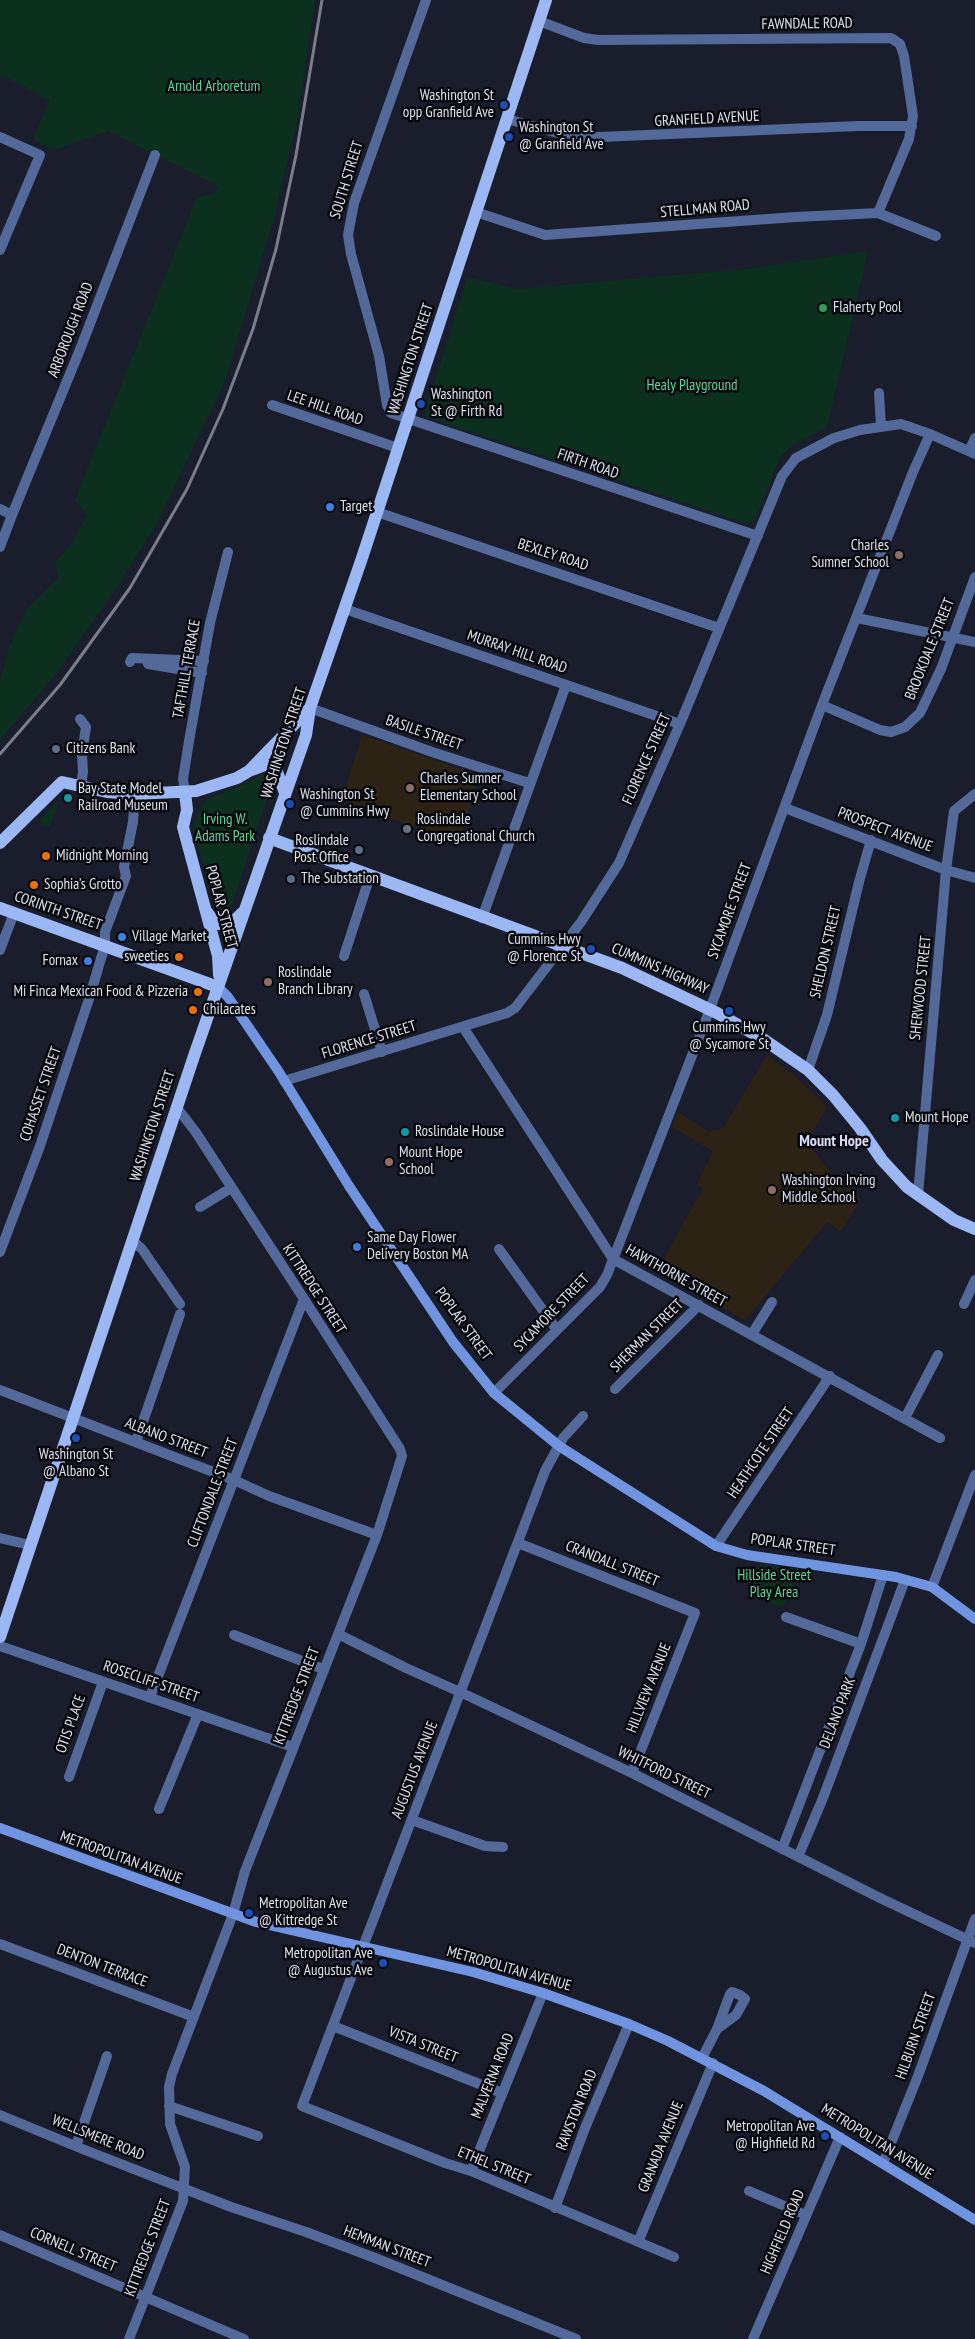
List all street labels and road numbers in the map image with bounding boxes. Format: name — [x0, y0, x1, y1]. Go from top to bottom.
street label: FAWNDALE ROAD — [761, 14, 853, 34]
street label: GRANFIELD AVENUE — [654, 107, 760, 131]
street label: SOUTH STREET — [327, 139, 367, 221]
street label: STELLMAN ROAD — [660, 196, 750, 222]
street label: ARBOROUGH ROAD — [45, 280, 97, 380]
street label: WASHINGTON STREET — [385, 301, 437, 417]
street label: LEE HILL ROAD — [285, 387, 365, 429]
street label: FIRTH ROAD — [555, 445, 621, 483]
street label: BEXLEY ROAD — [515, 535, 591, 575]
street label: BROOKDALE STREET — [901, 596, 959, 702]
street label: TAFTHILL TERRACE — [169, 618, 205, 720]
street label: MURRAY HILL ROAD — [465, 626, 569, 678]
street label: WASHINGTON STREET — [258, 685, 310, 801]
street label: BASILE STREET — [383, 711, 465, 755]
street label: FLORENCE STREET — [619, 711, 675, 807]
street label: PROSPECT AVENUE — [835, 804, 935, 856]
street label: SYCAMORE STREET — [704, 861, 756, 961]
street label: POPLAR STREET — [201, 863, 241, 951]
street label: CORINTH STREET — [12, 888, 104, 934]
street label: SHELDON STREET — [807, 904, 845, 1000]
street label: SHERWOOD STREET — [907, 935, 935, 1041]
street label: CUMMINS HIGHWAY — [609, 939, 711, 999]
street label: FLORENCE STREET — [320, 1017, 418, 1063]
street label: COHASSET STREET — [16, 1044, 66, 1144]
street label: WASHINGTON STREET — [127, 1068, 179, 1184]
street label: KITTREDGE STREET — [278, 1241, 350, 1337]
street label: HAWTHORNE STREET — [622, 1241, 730, 1311]
street label: SYCAMORE STREET — [511, 1270, 593, 1356]
street label: POPLAR STREET — [431, 1284, 495, 1364]
street label: SHERMAN STREET — [607, 1296, 687, 1376]
street label: HEATHCOTE STREET — [724, 1404, 798, 1502]
street label: ALBANO STREET — [122, 1414, 210, 1462]
street label: CLIFTONDALE STREET — [184, 1436, 242, 1550]
street label: POPLAR STREET — [750, 1530, 836, 1560]
street label: CRANDALL STREET — [563, 1537, 661, 1591]
street label: HILLVIEW AVENUE — [623, 1641, 675, 1735]
street label: KITTREDGE STREET — [270, 1645, 324, 1747]
street label: ROSECLIFF STREET — [101, 1657, 201, 1707]
street label: DELANO PARK — [816, 1675, 860, 1751]
street label: OTIS PLACE — [52, 1692, 90, 1756]
street label: AUGUSTUS AVENUE — [388, 1719, 442, 1821]
street label: WHITFORD STREET — [615, 1743, 713, 1803]
street label: METROPOLITAN AVENUE — [57, 1828, 185, 1888]
street label: DENTON TERRACE — [54, 1941, 150, 1991]
street label: METROPOLITAN AVENUE — [445, 1943, 573, 1995]
street label: HILBURN STREET — [892, 1990, 940, 2082]
street label: VISTA STREET — [386, 2023, 460, 2067]
street label: MALVERNA ROAD — [468, 2031, 518, 2121]
street label: RAWSTON ROAD — [553, 2067, 601, 2153]
street label: GRANADA AVENUE — [635, 2099, 687, 2195]
street label: METROPOLITAN AVENUE — [818, 2100, 936, 2184]
street label: WELLSMERE ROAD — [49, 2111, 147, 2165]
street label: ETHEL STREET — [455, 2143, 533, 2189]
street label: HIGHFIELD ROAD — [757, 2187, 809, 2277]
street label: KITTREDGE STREET — [121, 2197, 175, 2299]
street label: HEMMAN STREET — [341, 2222, 433, 2272]
street label: CORNELL STREET — [27, 2224, 119, 2276]

